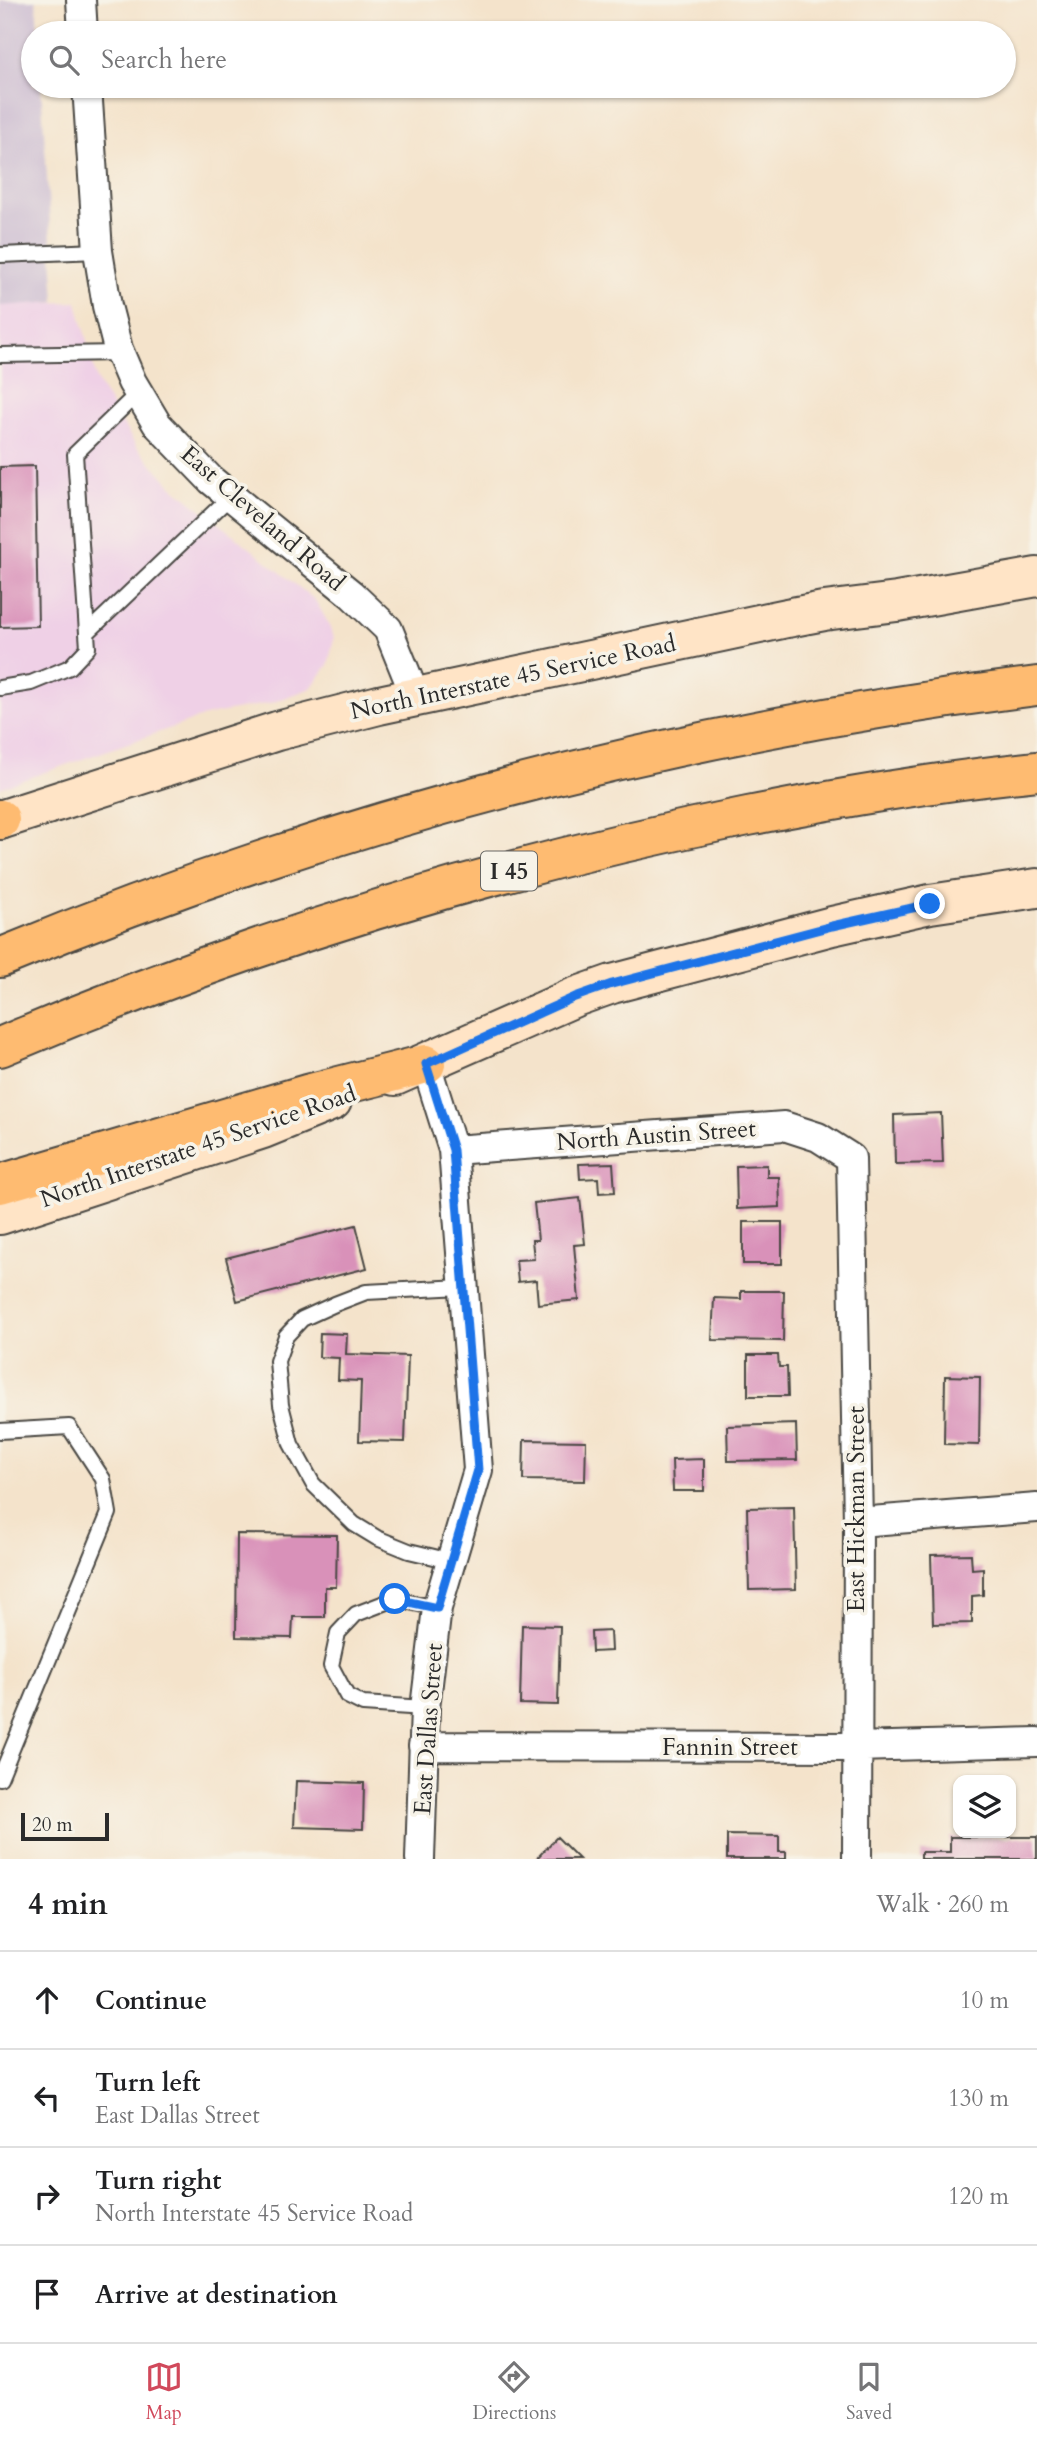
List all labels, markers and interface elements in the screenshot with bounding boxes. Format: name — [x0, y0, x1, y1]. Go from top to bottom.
search box — [21, 21, 1016, 98]
icon: search — [45, 41, 83, 79]
text: Search here — [101, 42, 227, 77]
street label: East Cleveland Road — [173, 438, 352, 599]
street label: North Interstate 45 Service Road — [347, 627, 679, 728]
road number: I 45 — [481, 852, 537, 890]
route end — [914, 888, 945, 919]
street label: North Interstate 45 Service Road — [36, 1077, 361, 1216]
street label: North Austin Street — [555, 1112, 757, 1159]
street label: East Hickman Street — [840, 1405, 873, 1612]
route start — [379, 1583, 410, 1614]
street label: East Dallas Street — [406, 1642, 451, 1816]
street label: Fannin Street — [662, 1731, 798, 1764]
map controls — [953, 1775, 1016, 1838]
button: layers — [953, 1775, 1016, 1838]
scale bar — [21, 1810, 108, 1842]
text: 20 m — [32, 1812, 73, 1838]
text: 4 min — [28, 1884, 108, 1925]
text: Walk · 260 m — [876, 1889, 1009, 1920]
icon: ahead — [28, 1981, 66, 2019]
text: Continue — [95, 1983, 207, 2018]
text: 10 m — [960, 1985, 1009, 2016]
text: Turn left — [95, 2065, 200, 2100]
icon: left — [28, 2079, 66, 2117]
text: 130 m — [948, 2083, 1009, 2114]
text: East Dallas Street — [95, 2100, 260, 2131]
text: Turn right — [95, 2163, 222, 2198]
icon: right — [28, 2177, 66, 2215]
text: 120 m — [948, 2181, 1009, 2212]
text: North Interstate 45 Service Road — [95, 2198, 413, 2229]
icon: arrive — [28, 2275, 66, 2313]
text: Arrive at destination — [95, 2277, 338, 2312]
tab: Map — [145, 2358, 183, 2426]
tab: Directions — [473, 2358, 556, 2426]
tab: Saved — [846, 2358, 892, 2426]

